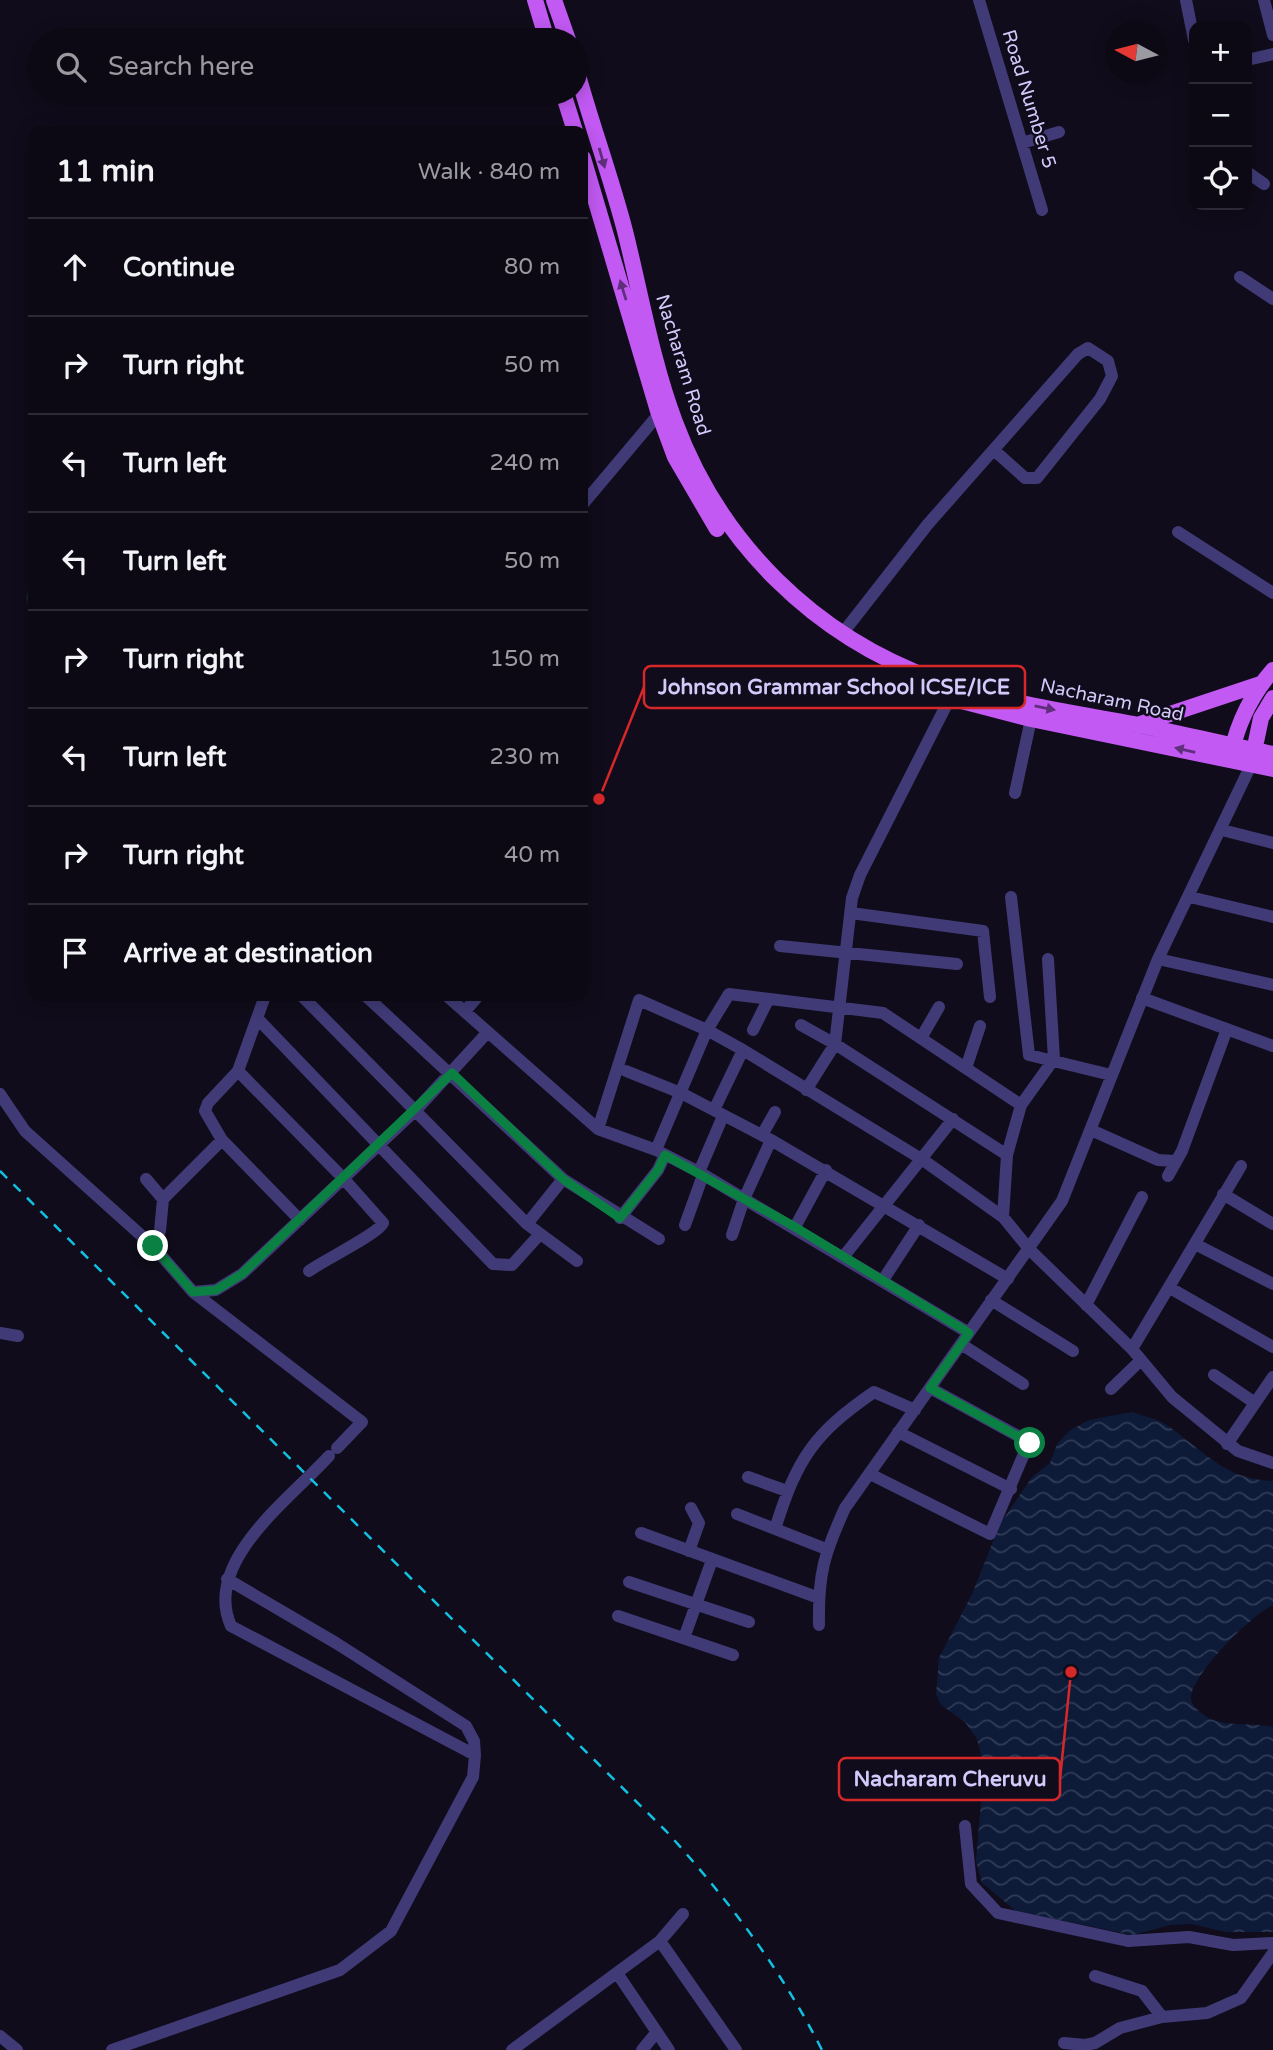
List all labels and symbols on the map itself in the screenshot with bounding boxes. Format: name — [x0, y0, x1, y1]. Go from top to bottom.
north arrow — [1105, 21, 1168, 84]
street label: Road Number 5 — [997, 27, 1061, 171]
one-way arrow — [597, 147, 607, 168]
one-way arrow — [617, 279, 628, 300]
street label: Nacharam Road — [651, 292, 715, 438]
callout: Johnson Grammar School ICSE/ICE — [644, 666, 1025, 708]
street label: Nacharam Road — [1038, 674, 1186, 726]
text: Johnson Grammar School ICSE/ICE — [657, 675, 1010, 700]
one-way arrow — [1034, 702, 1056, 713]
one-way arrow — [1174, 744, 1196, 755]
route end — [137, 1230, 168, 1261]
route start — [1014, 1427, 1045, 1458]
callout: Nacharam Cheruvu — [839, 1758, 1060, 1800]
text: Nacharam Cheruvu — [853, 1767, 1047, 1792]

